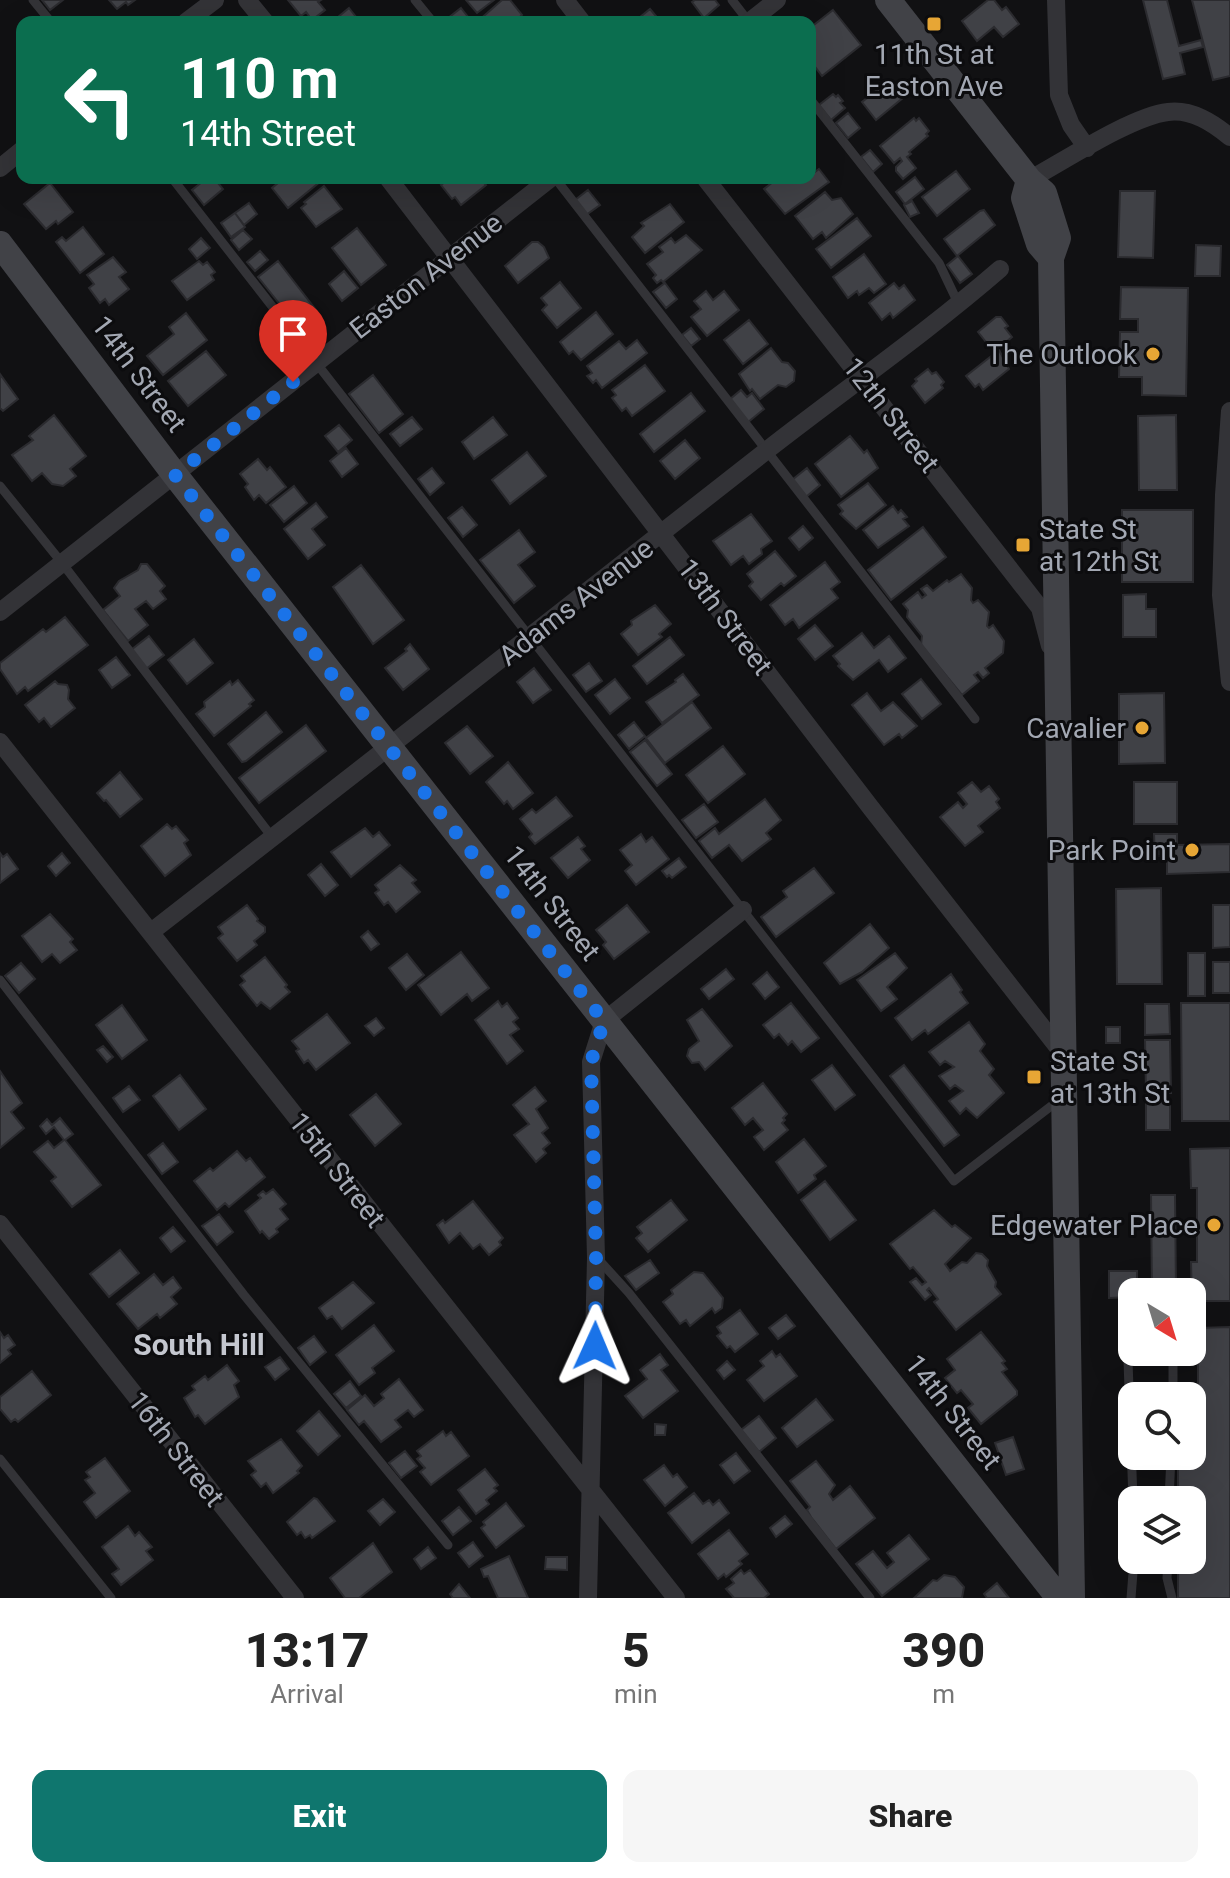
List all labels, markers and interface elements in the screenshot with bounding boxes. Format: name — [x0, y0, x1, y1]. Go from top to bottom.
marker: 11th St at Easton Ave — [925, 15, 943, 33]
place label: 11th St at Easton Ave — [865, 38, 1003, 103]
text: 110 m — [180, 46, 339, 112]
icon: left — [48, 48, 152, 152]
text: 14th Street — [180, 113, 356, 155]
street label: Easton Avenue — [343, 206, 509, 346]
pin — [259, 300, 327, 382]
street label: 14th Street — [85, 309, 193, 439]
icon: arrive — [271, 312, 315, 356]
place label: The Outlook — [986, 338, 1138, 371]
marker: The Outlook — [1144, 345, 1162, 363]
street label: 12th Street — [836, 351, 946, 479]
place label: State St at 12th St — [1039, 513, 1159, 578]
street label: Adams Avenue — [492, 531, 660, 673]
marker: State St at 12th St — [1014, 536, 1032, 554]
street label: 13th Street — [671, 552, 779, 682]
place label: Cavalier — [1026, 712, 1127, 745]
marker: Cavalier — [1133, 719, 1151, 737]
place label: Park Point — [1048, 834, 1176, 867]
street label: 14th Street — [497, 839, 607, 967]
marker: Park Point — [1183, 841, 1201, 859]
place label: State St at 13th St — [1050, 1045, 1170, 1110]
marker: State St at 13th St — [1025, 1068, 1043, 1086]
street label: 15th Street — [282, 1106, 392, 1234]
place label: Edgewater Place — [990, 1209, 1198, 1242]
marker: Edgewater Place — [1205, 1216, 1223, 1234]
north arrow — [1118, 1278, 1206, 1366]
map controls — [1118, 1278, 1206, 1574]
position arrow — [553, 1304, 637, 1388]
district label: South Hill — [133, 1327, 265, 1362]
street label: 14th Street — [898, 1348, 1008, 1476]
button: search — [1118, 1382, 1206, 1470]
street label: 16th Street — [121, 1385, 231, 1513]
button: layers — [1118, 1486, 1206, 1574]
text: 13:17 — [245, 1622, 369, 1679]
text: 5 — [622, 1622, 650, 1679]
text: 390 — [902, 1622, 985, 1679]
text: Arrival — [270, 1679, 344, 1709]
text: min — [614, 1679, 658, 1709]
text: m — [932, 1679, 955, 1709]
button: Exit — [32, 1770, 607, 1862]
button: Share — [623, 1770, 1198, 1862]

